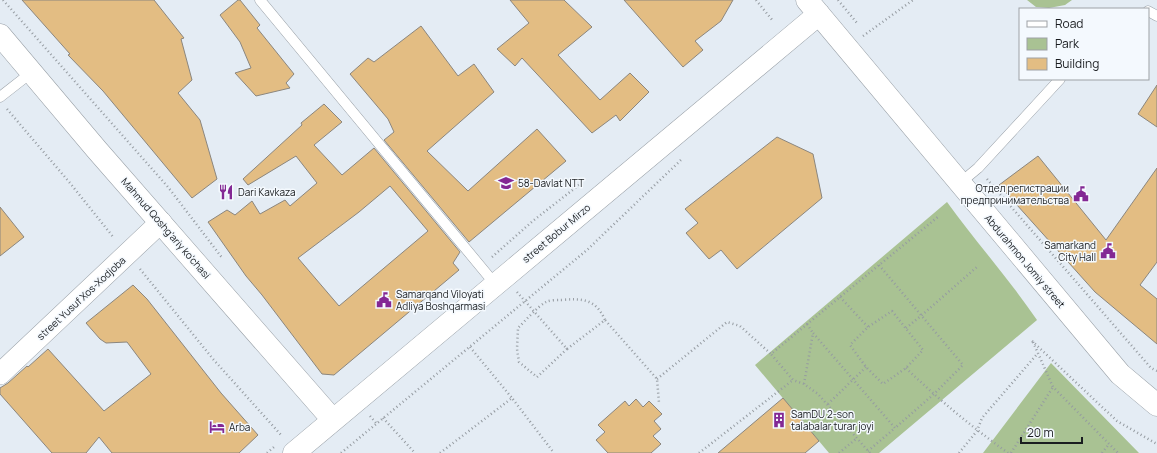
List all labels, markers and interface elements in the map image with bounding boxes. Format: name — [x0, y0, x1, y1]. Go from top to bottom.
legend — [1019, 8, 1149, 80]
text: Road — [1055, 15, 1083, 32]
text: Park — [1055, 35, 1080, 52]
text: Building — [1055, 55, 1099, 72]
school or university icon: 58-Davlat NTT — [497, 174, 515, 192]
street label: Mahmud Qoshg'ariy ko'chasi — [118, 175, 214, 281]
place label: 58-Davlat NTT — [518, 176, 584, 190]
place label: Отдел регистрации предпринимательства — [961, 181, 1069, 207]
restaurant icon: Dari Kavkaza — [217, 183, 235, 201]
place label: Dari Kavkaza — [238, 185, 296, 199]
public building icon: Отдел регистрации предпринимательства — [1072, 185, 1090, 203]
street label: street Bobur Mirzo — [519, 200, 593, 266]
street label: Abdurahmon Jomiy street — [982, 211, 1068, 311]
place label: Samarkand City Hall — [1044, 238, 1096, 264]
public building icon: Samarkand City Hall — [1099, 242, 1117, 260]
street label: street Yusuf Xos-Xodjoba — [34, 253, 128, 343]
place label: Samarqand Viloyati Adliya Boshqarmasi — [396, 287, 485, 313]
public building icon: Samarqand Viloyati Adliya Boshqarmasi — [375, 291, 393, 309]
place label: SamDU 2-son talabalar turar joyi — [791, 407, 874, 433]
building icon: SamDU 2-son talabalar turar joyi — [770, 411, 788, 429]
hotel icon: Arba — [208, 418, 226, 436]
scale bar — [1021, 419, 1082, 445]
place label: Arba — [229, 420, 250, 434]
text: 20 m — [1027, 424, 1054, 441]

